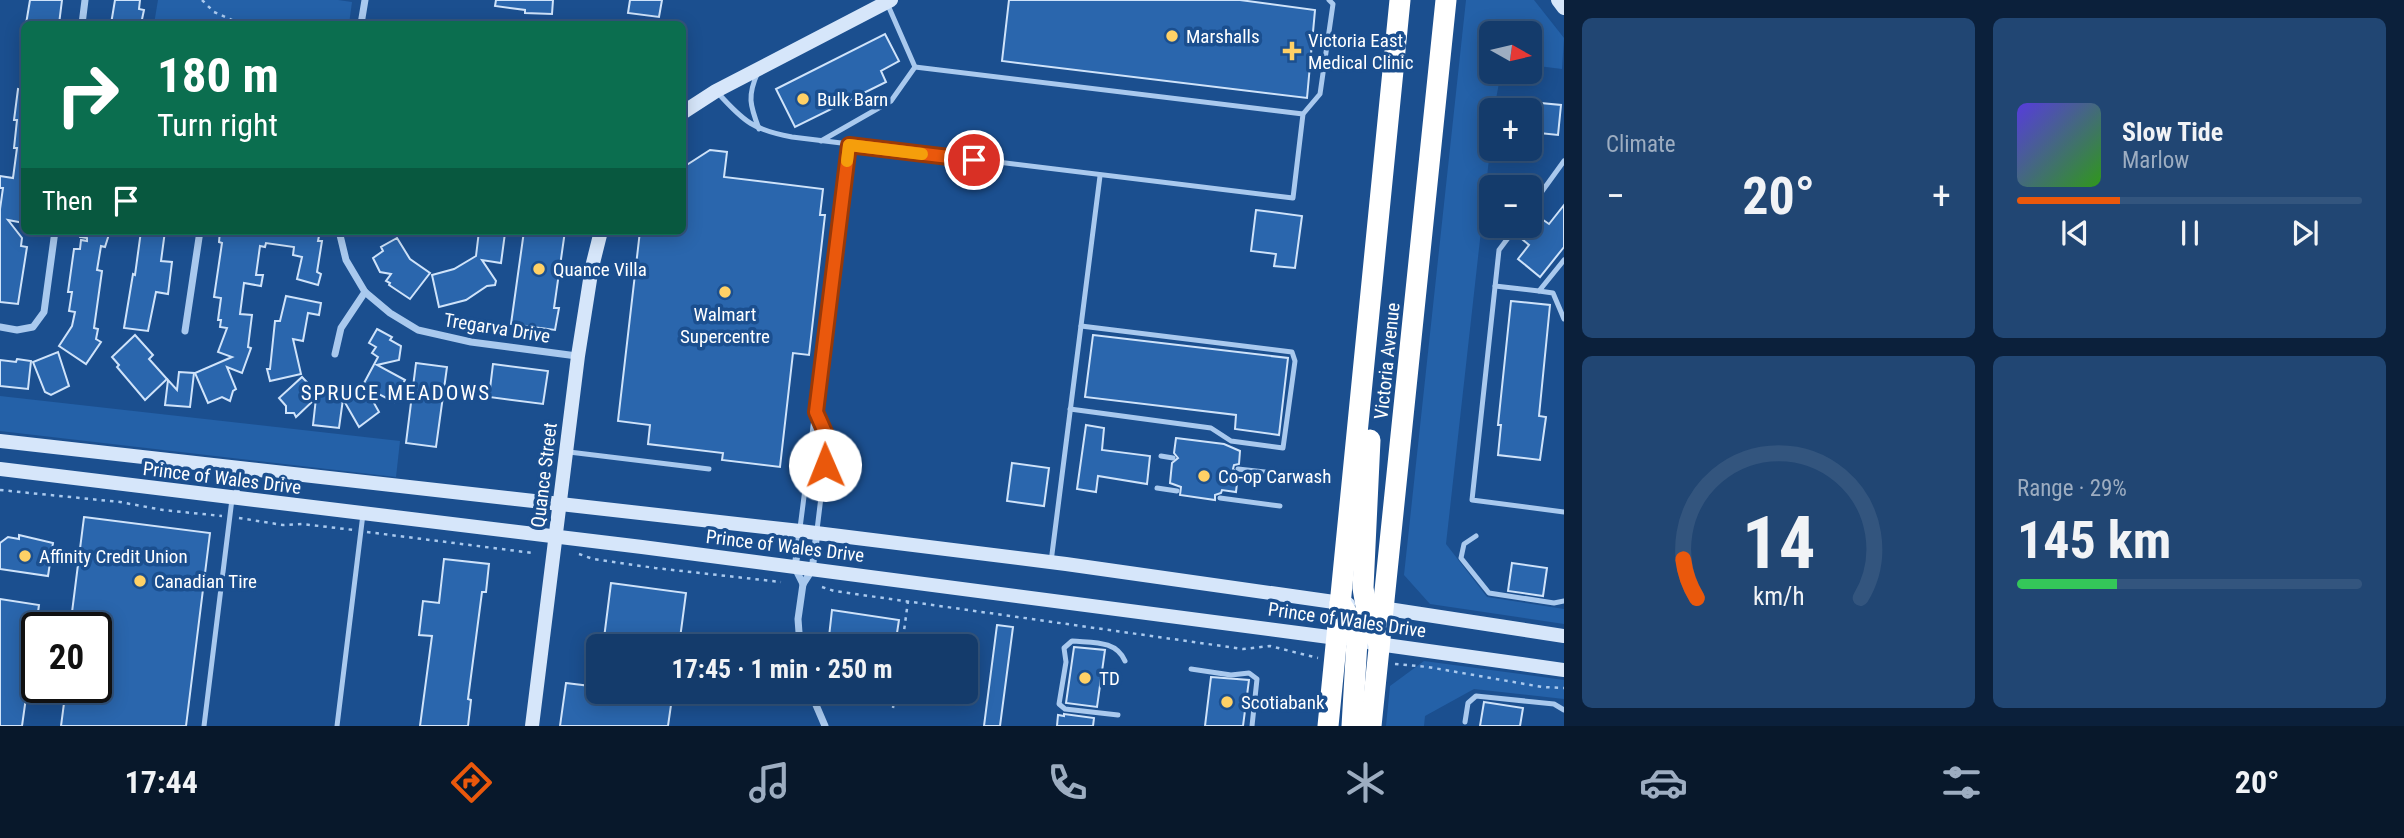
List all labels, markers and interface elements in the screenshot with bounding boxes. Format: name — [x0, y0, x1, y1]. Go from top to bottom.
north arrow — [1479, 21, 1542, 84]
map controls — [1479, 21, 1542, 238]
place label: Marshalls — [1186, 25, 1260, 48]
marker: Marshalls — [1164, 28, 1180, 44]
place label: Victoria East Medical Clinic — [1308, 29, 1414, 74]
marker: Victoria East Medical Clinic — [1282, 41, 1302, 61]
text: 180 m — [157, 47, 279, 104]
icon: right — [42, 49, 133, 140]
place label: Bulk Barn — [817, 88, 888, 111]
marker: Bulk Barn — [795, 91, 811, 107]
button: + — [1479, 98, 1542, 161]
text: Turn right — [157, 106, 278, 144]
text: Slow Tide — [2122, 117, 2223, 147]
pin — [944, 130, 1004, 190]
text: Climate — [1606, 131, 1676, 158]
icon: arrive — [955, 141, 993, 179]
text: Marlow — [2122, 147, 2189, 174]
text: 20° — [1742, 166, 1815, 227]
text: − — [1606, 174, 1625, 218]
text: + — [1932, 174, 1951, 218]
button: − — [1479, 175, 1542, 238]
icon: arrive — [107, 182, 145, 220]
text: Then — [42, 186, 93, 216]
icon: previous — [2056, 214, 2094, 252]
icon: pause — [2171, 214, 2209, 252]
icon: next — [2286, 214, 2324, 252]
place label: Quance Villa — [553, 258, 647, 281]
marker: Quance Villa — [531, 261, 547, 277]
marker: Walmart Supercentre — [717, 284, 733, 300]
street label: Victoria Avenue — [1369, 301, 1405, 420]
place label: Walmart Supercentre — [680, 303, 770, 348]
street label: Tregarva Drive — [442, 308, 552, 348]
district label: SPRUCE MEADOWS — [301, 381, 491, 405]
street label: Quance Street — [526, 421, 562, 529]
position arrow — [788, 428, 862, 502]
street label: Prince of Wales Drive — [142, 457, 303, 499]
place label: Co-op Carwash — [1218, 465, 1331, 488]
marker: Co-op Carwash — [1196, 468, 1212, 484]
text: Range · 29% — [2017, 475, 2127, 502]
text: 14 — [1742, 500, 1815, 586]
text: 145 km — [2017, 510, 2171, 571]
street label: Prince of Wales Drive — [705, 525, 866, 567]
place label: Affinity Credit Union — [39, 545, 188, 568]
marker: Affinity Credit Union — [17, 548, 33, 564]
place label: Canadian Tire — [154, 570, 257, 593]
marker: Canadian Tire — [132, 573, 148, 589]
text: km/h — [1753, 582, 1804, 611]
street label: Prince of Wales Drive — [1267, 598, 1428, 642]
speed limit sign: 20 — [21, 612, 112, 703]
text: 17:45 · 1 min · 250 m — [672, 654, 892, 684]
place label: TD — [1099, 667, 1120, 690]
marker: TD — [1077, 670, 1093, 686]
place label: Scotiabank — [1241, 691, 1325, 714]
marker: Scotiabank — [1219, 694, 1235, 710]
icon: directions — [447, 758, 496, 807]
icon: music — [745, 758, 794, 807]
icon: phone — [1043, 758, 1092, 807]
icon: climate — [1341, 758, 1390, 807]
icon: car — [1639, 758, 1688, 807]
icon: filters — [1937, 758, 1986, 807]
text: 17:44 — [124, 763, 198, 801]
text: 20° — [2235, 763, 2279, 801]

